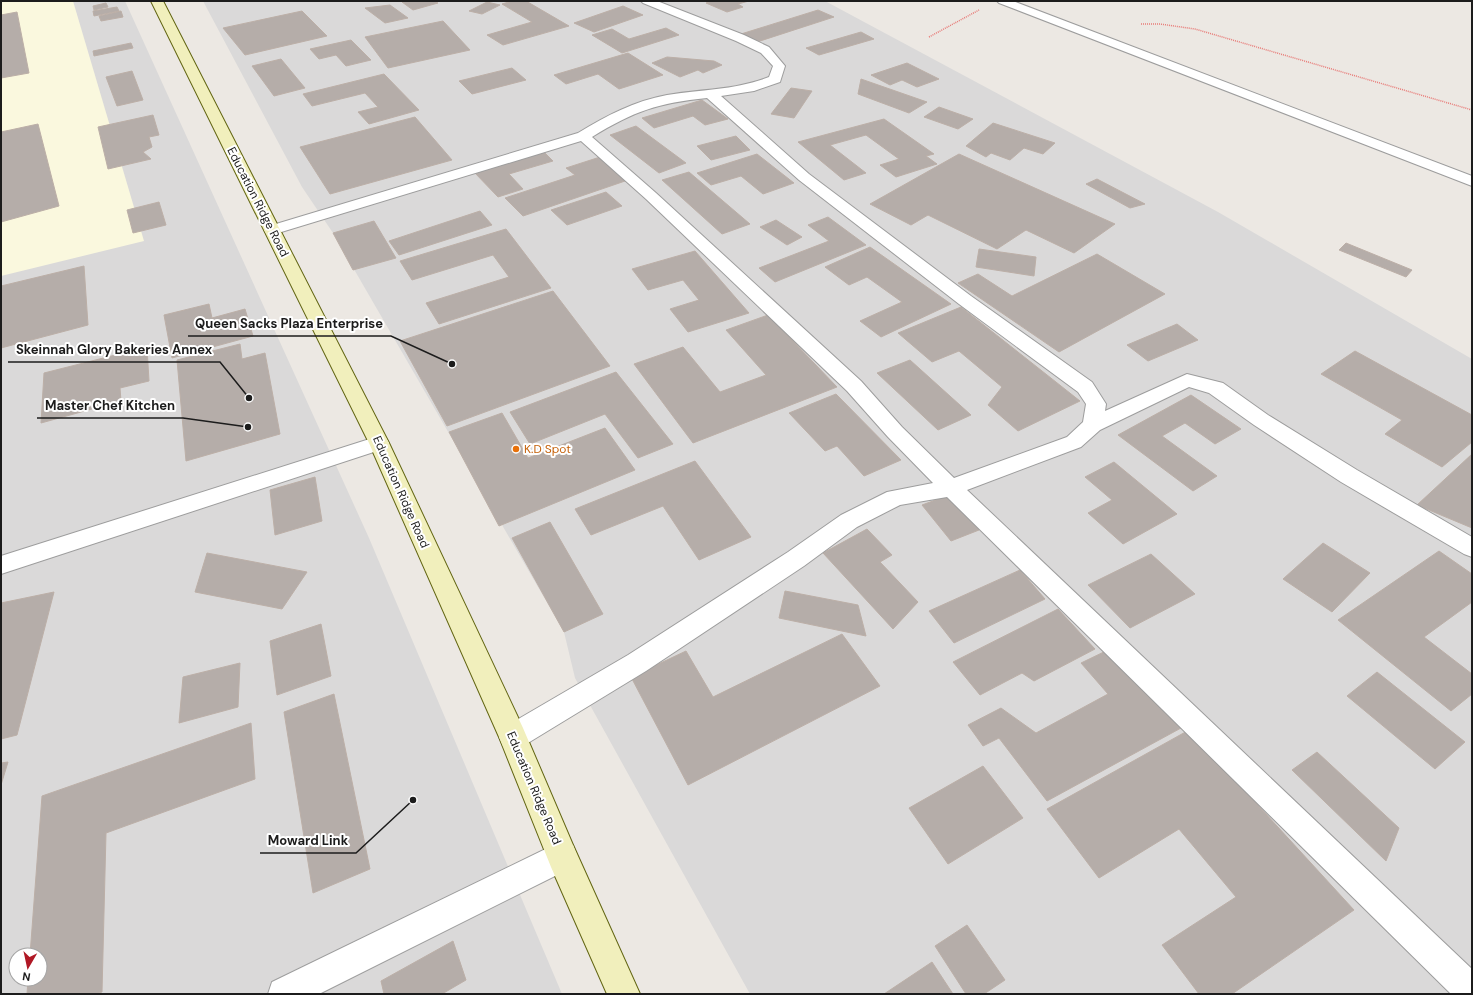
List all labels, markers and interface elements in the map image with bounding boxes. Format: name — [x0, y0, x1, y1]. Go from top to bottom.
street label: Education Ridge Road — [223, 144, 293, 260]
callout: Queen Sacks Plaza Enterprise — [188, 311, 391, 336]
text: Queen Sacks Plaza Enterprise — [195, 315, 383, 332]
callout: Skeinnah Glory Bakeries Annex — [8, 337, 220, 362]
text: Skeinnah Glory Bakeries Annex — [16, 341, 213, 358]
callout: Master Chef Kitchen — [37, 393, 183, 418]
text: Master Chef Kitchen — [45, 397, 175, 414]
street label: Education Ridge Road — [369, 433, 433, 551]
place label: K.D Spot — [524, 441, 571, 457]
marker: K.D Spot — [511, 444, 521, 454]
street label: Education Ridge Road — [503, 729, 565, 847]
callout: Moward Link — [260, 828, 356, 853]
text: Moward Link — [268, 832, 349, 849]
north arrow — [8, 947, 48, 987]
text: N — [21, 969, 31, 984]

